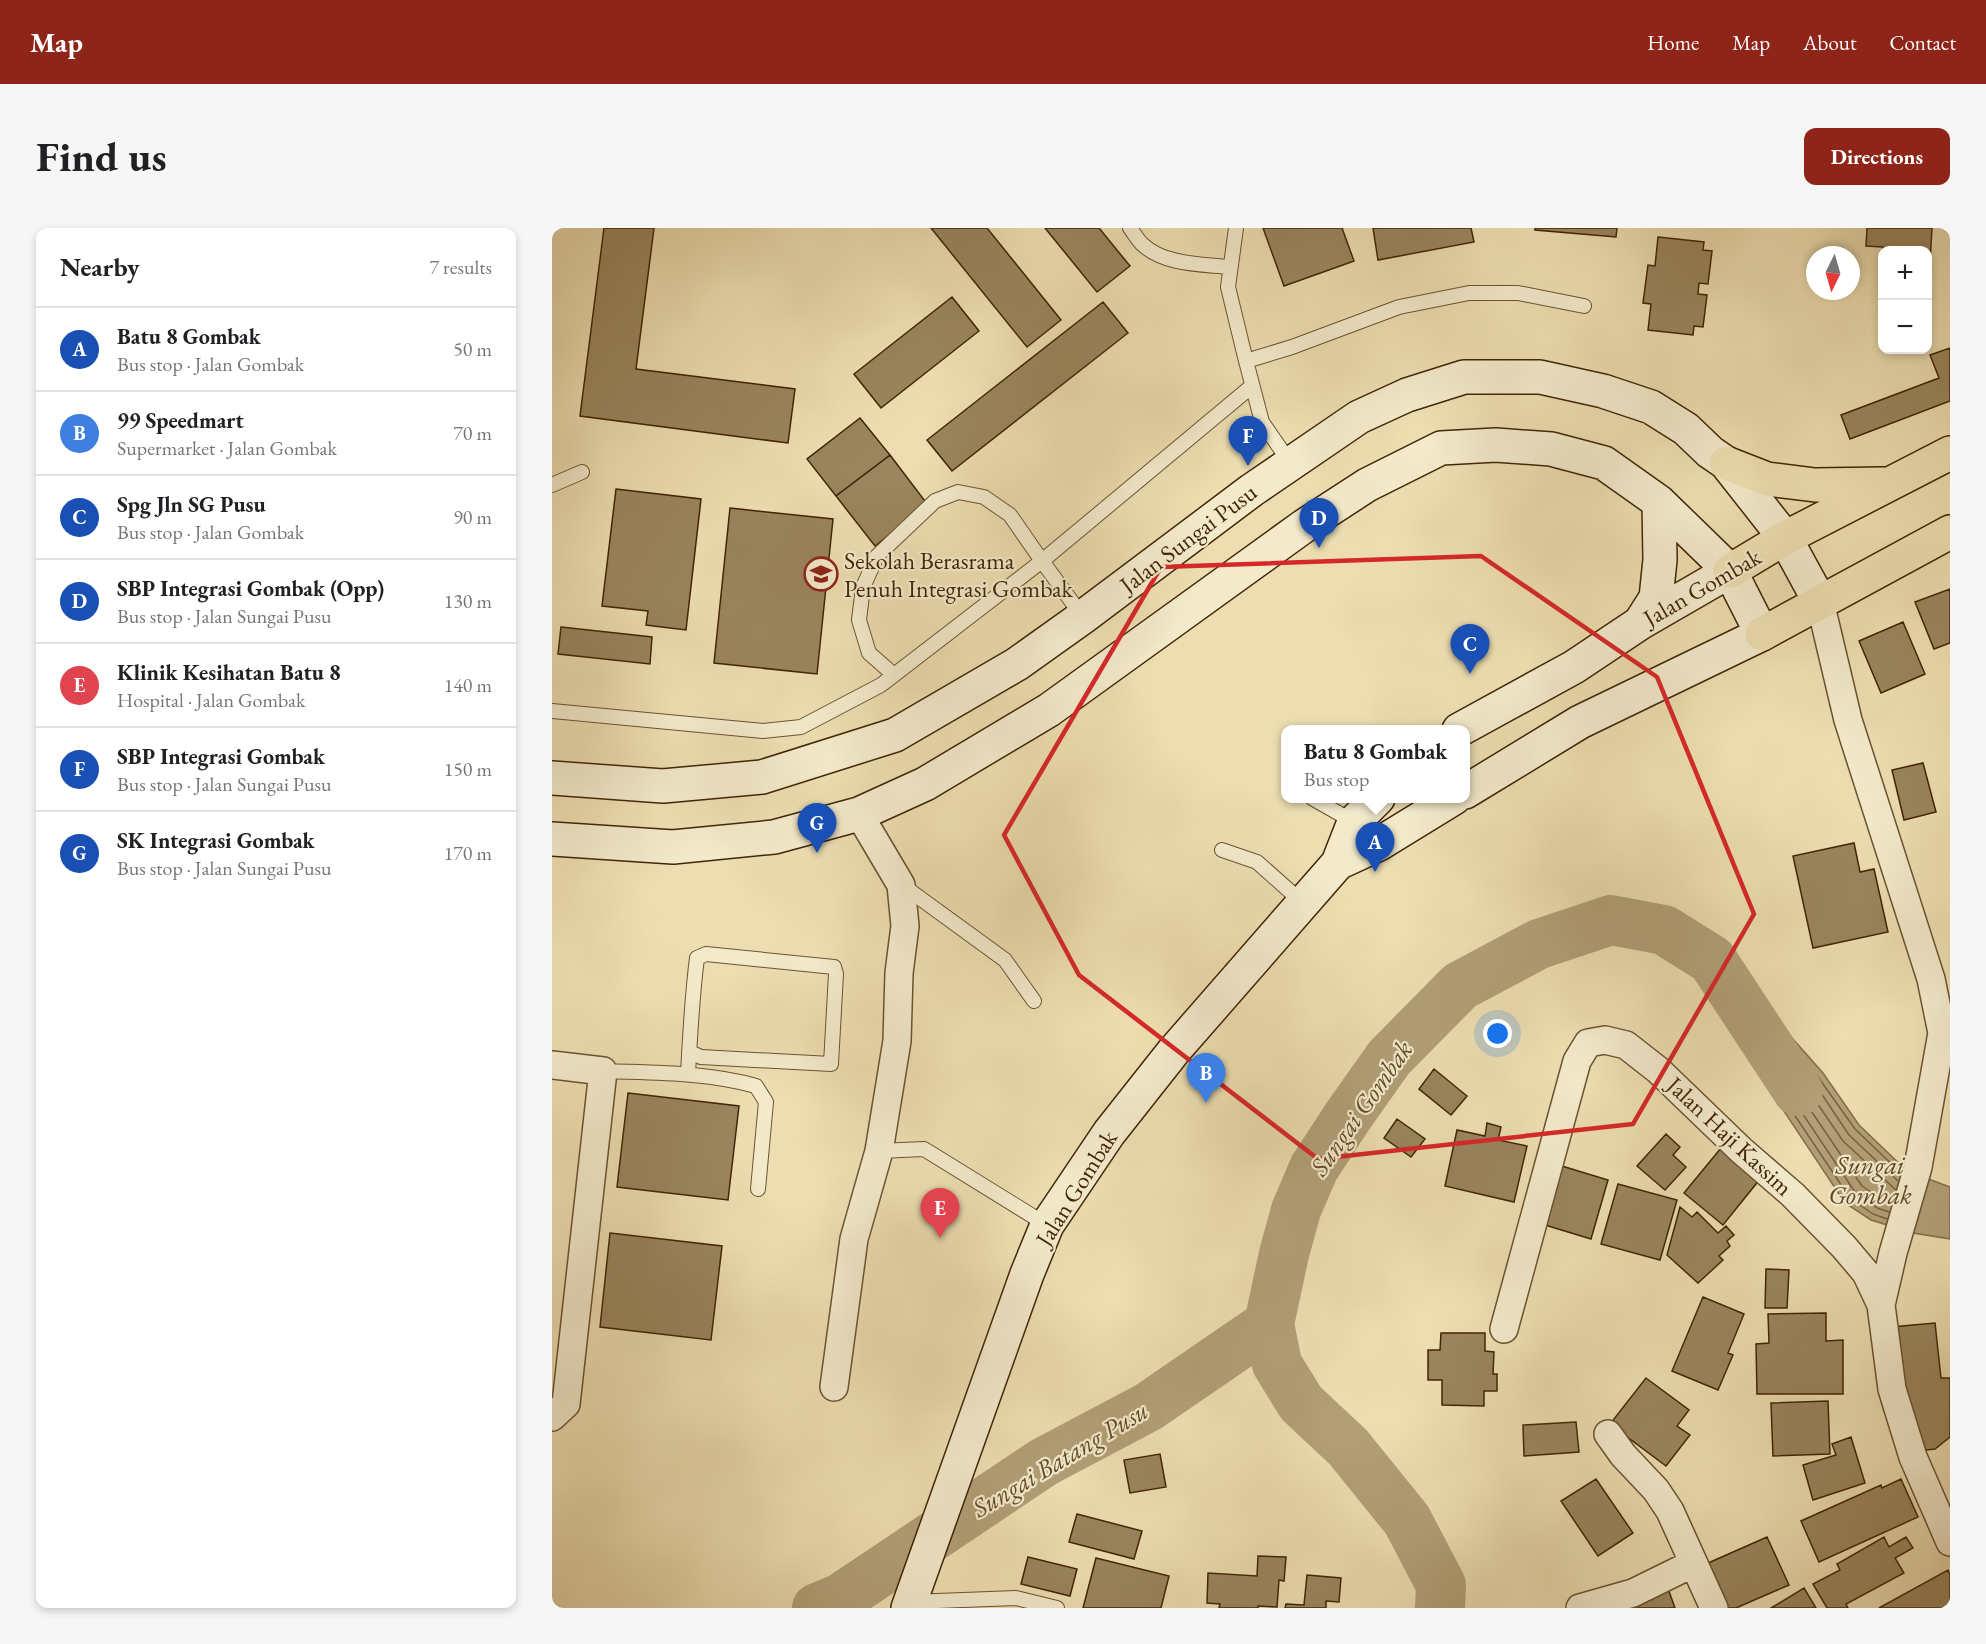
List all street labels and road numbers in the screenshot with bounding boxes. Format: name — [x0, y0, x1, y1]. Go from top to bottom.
street label: Jalan Sungai Pusu — [1112, 476, 1263, 601]
street label: Jalan Gombak — [1636, 540, 1767, 634]
street label: Jalan Haji Kassim — [1659, 1068, 1800, 1203]
street label: Jalan Gombak — [1027, 1123, 1124, 1254]

